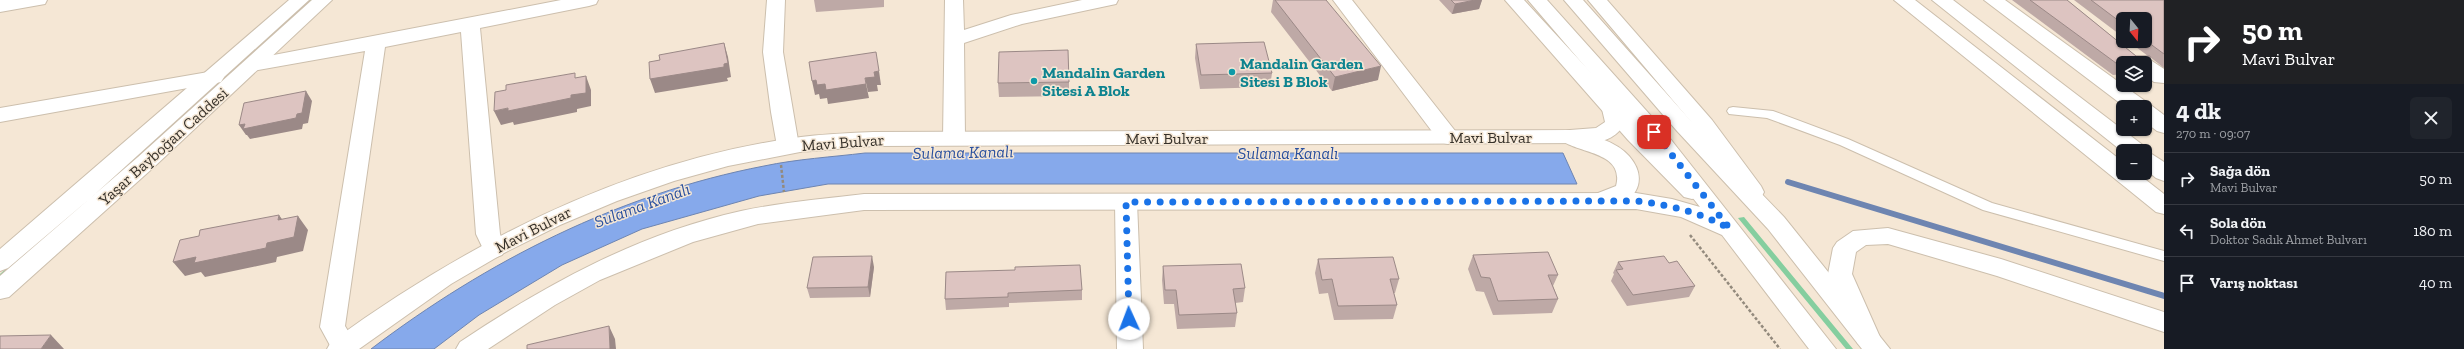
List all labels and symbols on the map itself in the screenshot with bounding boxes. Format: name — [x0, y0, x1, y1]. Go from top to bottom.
north arrow — [2116, 12, 2152, 48]
place label: Mandalin Garden Sitesi B Blok — [1240, 54, 1364, 91]
place label: Mandalin Garden Sitesi A Blok — [1042, 63, 1166, 100]
marker: Mandalin Garden Sitesi B Blok — [1227, 67, 1237, 77]
marker: Mandalin Garden Sitesi A Blok — [1029, 76, 1039, 86]
street label: Yaşar Bayboğan Caddesi — [94, 83, 232, 210]
pin — [1637, 115, 1671, 149]
street label: Mavi Bulvar — [1450, 128, 1533, 147]
street label: Mavi Bulvar — [1126, 129, 1209, 148]
street label: Mavi Bulvar — [801, 130, 885, 155]
water label: Sulama Kanalı — [912, 141, 1014, 163]
water label: Sulama Kanalı — [1238, 143, 1338, 163]
water label: Sulama Kanalı — [591, 178, 693, 232]
street label: Mavi Bulvar — [492, 202, 575, 257]
position arrow — [1108, 298, 1150, 340]

